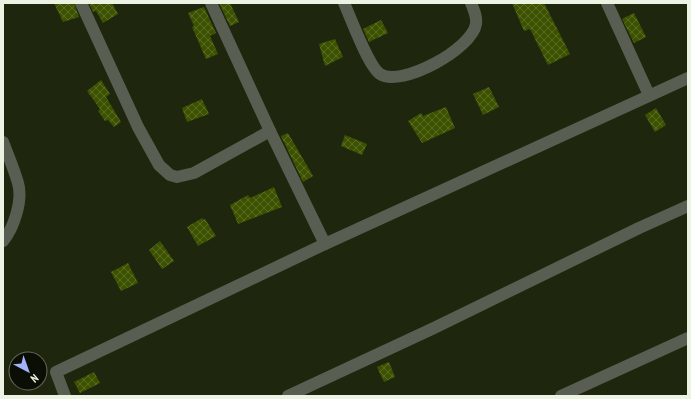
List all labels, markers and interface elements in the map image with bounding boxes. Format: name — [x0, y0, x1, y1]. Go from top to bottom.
north arrow — [8, 351, 48, 391]
text: N — [28, 371, 41, 386]

